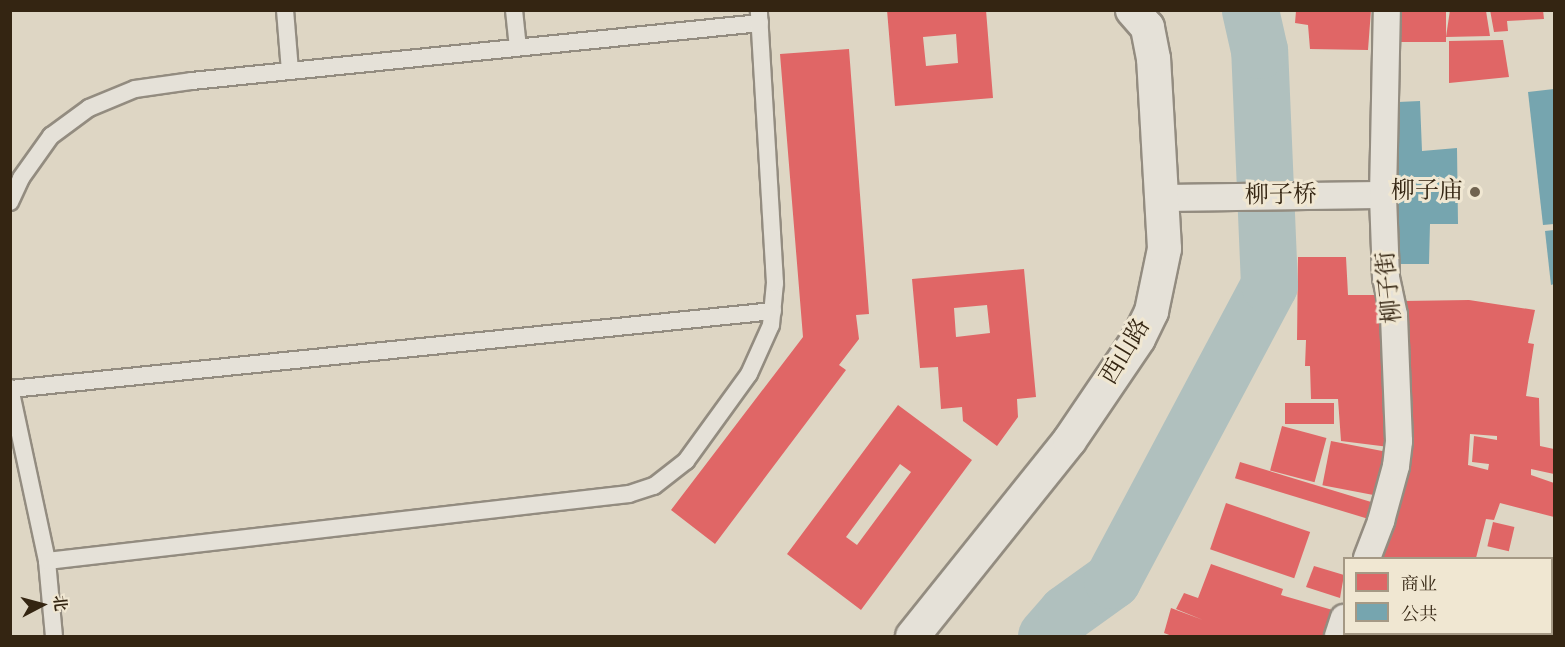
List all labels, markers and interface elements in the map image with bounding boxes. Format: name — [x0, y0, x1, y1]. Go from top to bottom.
place label: 柳子庙 — [1391, 178, 1463, 206]
street label: 柳子桥 — [1245, 181, 1317, 211]
marker: 柳子庙 — [1468, 185, 1482, 199]
street label: 柳子街 — [1372, 250, 1408, 324]
street label: 西山路 — [1095, 314, 1157, 390]
legend — [1343, 557, 1553, 635]
text: 商业 — [1401, 573, 1437, 596]
north arrow — [12, 575, 72, 635]
text: 北 — [49, 594, 71, 612]
text: 公共 — [1401, 603, 1437, 626]

